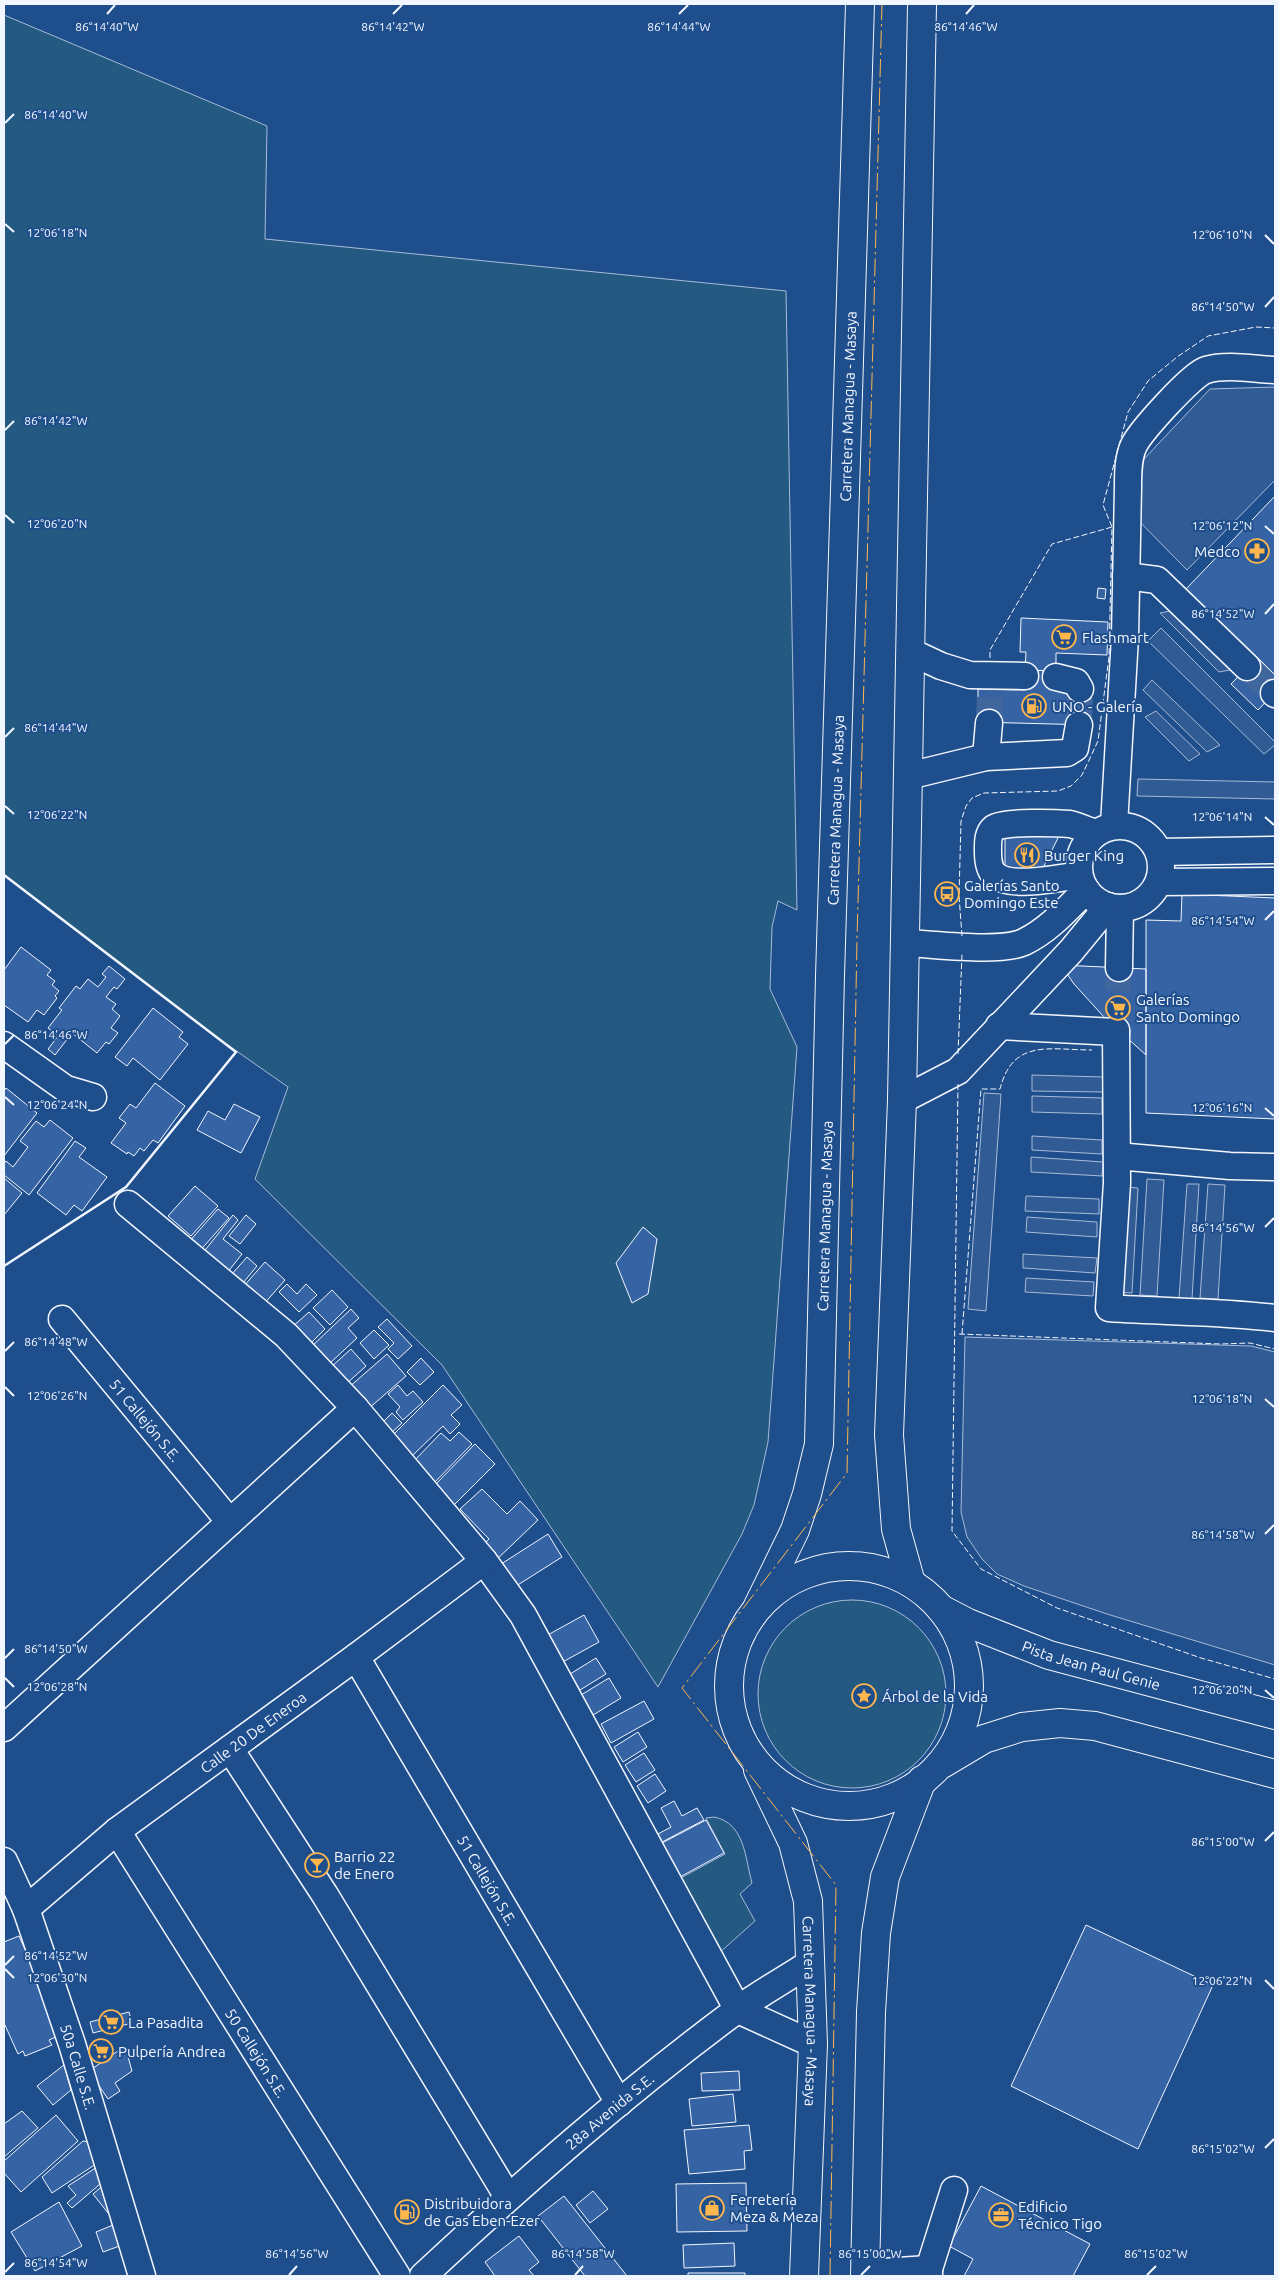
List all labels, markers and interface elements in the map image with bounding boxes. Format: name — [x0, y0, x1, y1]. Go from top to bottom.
text: 86°14'40"W — [75, 20, 139, 33]
text: 86°14'42"W — [361, 20, 425, 33]
text: 86°14'44"W — [647, 20, 711, 33]
text: 86°14'46"W — [934, 20, 998, 33]
text: 86°14'40"W — [24, 108, 88, 121]
text: 12°06'18"N — [27, 226, 87, 239]
text: 12°06'10"N — [1192, 228, 1252, 241]
text: 86°14'50"W — [1191, 300, 1255, 313]
street label: Carretera Managua - Masaya — [836, 311, 859, 502]
text: 86°14'42"W — [24, 414, 88, 427]
text: 12°06'20"N — [27, 517, 87, 530]
text: 12°06'12"N — [1192, 519, 1252, 532]
pharmacy icon: Medco — [1244, 538, 1270, 564]
place label: Medco — [1194, 543, 1240, 560]
text: 86°14'52"W — [1191, 607, 1255, 620]
supermarket icon: Flashmart — [1051, 624, 1077, 650]
place label: Flashmart — [1082, 629, 1149, 646]
fuel station icon: UNO - Galería — [1021, 693, 1047, 719]
place label: UNO - Galería — [1052, 698, 1143, 715]
street label: Carretera Managua - Masaya — [824, 715, 847, 906]
text: 86°14'44"W — [24, 721, 88, 734]
text: 12°06'22"N — [27, 808, 87, 821]
text: 12°06'14"N — [1192, 810, 1252, 823]
restaurant icon: Burger King — [1014, 842, 1040, 868]
place label: Burger King — [1044, 847, 1124, 864]
place label: Galerías Santo Domingo Este — [964, 877, 1060, 911]
bus stop icon: Galerías Santo Domingo Este — [934, 881, 960, 907]
text: 86°14'54"W — [1191, 914, 1255, 927]
place label: Galerías Santo Domingo — [1136, 991, 1240, 1025]
supermarket icon: Galerías Santo Domingo — [1105, 995, 1131, 1021]
text: 86°14'46"W — [24, 1028, 88, 1041]
text: 12°06'24"N — [27, 1098, 87, 1111]
text: 12°06'16"N — [1192, 1101, 1252, 1114]
street label: Carretera Managua - Masaya — [814, 1120, 835, 1311]
text: 86°14'56"W — [1191, 1221, 1255, 1234]
text: 86°14'48"W — [24, 1335, 88, 1348]
street label: 51 Callejón S.E. — [106, 1375, 185, 1465]
text: 12°06'26"N — [27, 1389, 87, 1402]
text: 12°06'18"N — [1192, 1392, 1252, 1405]
text: 86°14'58"W — [1191, 1528, 1255, 1541]
street label: Pista Jean Paul Genie — [1020, 1637, 1162, 1693]
text: 86°14'50"W — [24, 1642, 88, 1655]
text: 12°06'28"N — [27, 1680, 87, 1693]
place icon: Árbol de la Vida — [851, 1683, 877, 1709]
text: 12°06'20"N — [1192, 1683, 1252, 1696]
street label: Calle 20 De Eneroa — [197, 1688, 309, 1776]
place label: Árbol de la Vida — [882, 1688, 988, 1705]
street label: 51 Callejón S.E. — [454, 1832, 521, 1928]
text: 86°15'00"W — [1191, 1835, 1255, 1848]
place label: Barrio 22 de Enero — [334, 1848, 395, 1882]
bar icon: Barrio 22 de Enero — [304, 1852, 330, 1878]
street label: Carretera Managua - Masaya — [800, 1915, 822, 2107]
text: 86°14'52"W — [24, 1949, 88, 1962]
text: 12°06'30"N — [27, 1971, 87, 1984]
text: 12°06'22"N — [1192, 1974, 1252, 1987]
street label: 50 Callejón S.E. — [222, 2005, 291, 2100]
supermarket icon: La Pasadita — [98, 2009, 124, 2035]
place label: La Pasadita — [128, 2014, 204, 2031]
street label: 50a Calle S.E. — [57, 2022, 100, 2111]
supermarket icon: Pulpería Andrea — [88, 2038, 114, 2064]
place label: Pulpería Andrea — [118, 2043, 226, 2060]
street label: 28a Avenida S.E. — [562, 2069, 657, 2153]
text: 86°15'02"W — [1191, 2142, 1255, 2155]
place label: Ferretería Meza & Meza — [730, 2191, 818, 2225]
place label: Distribuidora de Gas Eben-Ezer — [424, 2195, 540, 2229]
shop icon: Ferretería Meza & Meza — [699, 2195, 725, 2221]
place label: Edificio Técnico Tigo — [1018, 2198, 1102, 2232]
fuel station icon: Distribuidora de Gas Eben-Ezer — [394, 2199, 420, 2225]
office icon: Edificio Técnico Tigo — [988, 2202, 1014, 2228]
text: 86°14'56"W — [265, 2247, 329, 2260]
text: 86°14'58"W — [551, 2247, 615, 2260]
text: 86°15'00"W — [838, 2247, 902, 2260]
text: 86°15'02"W — [1124, 2247, 1188, 2260]
text: 86°14'54"W — [24, 2256, 88, 2269]

